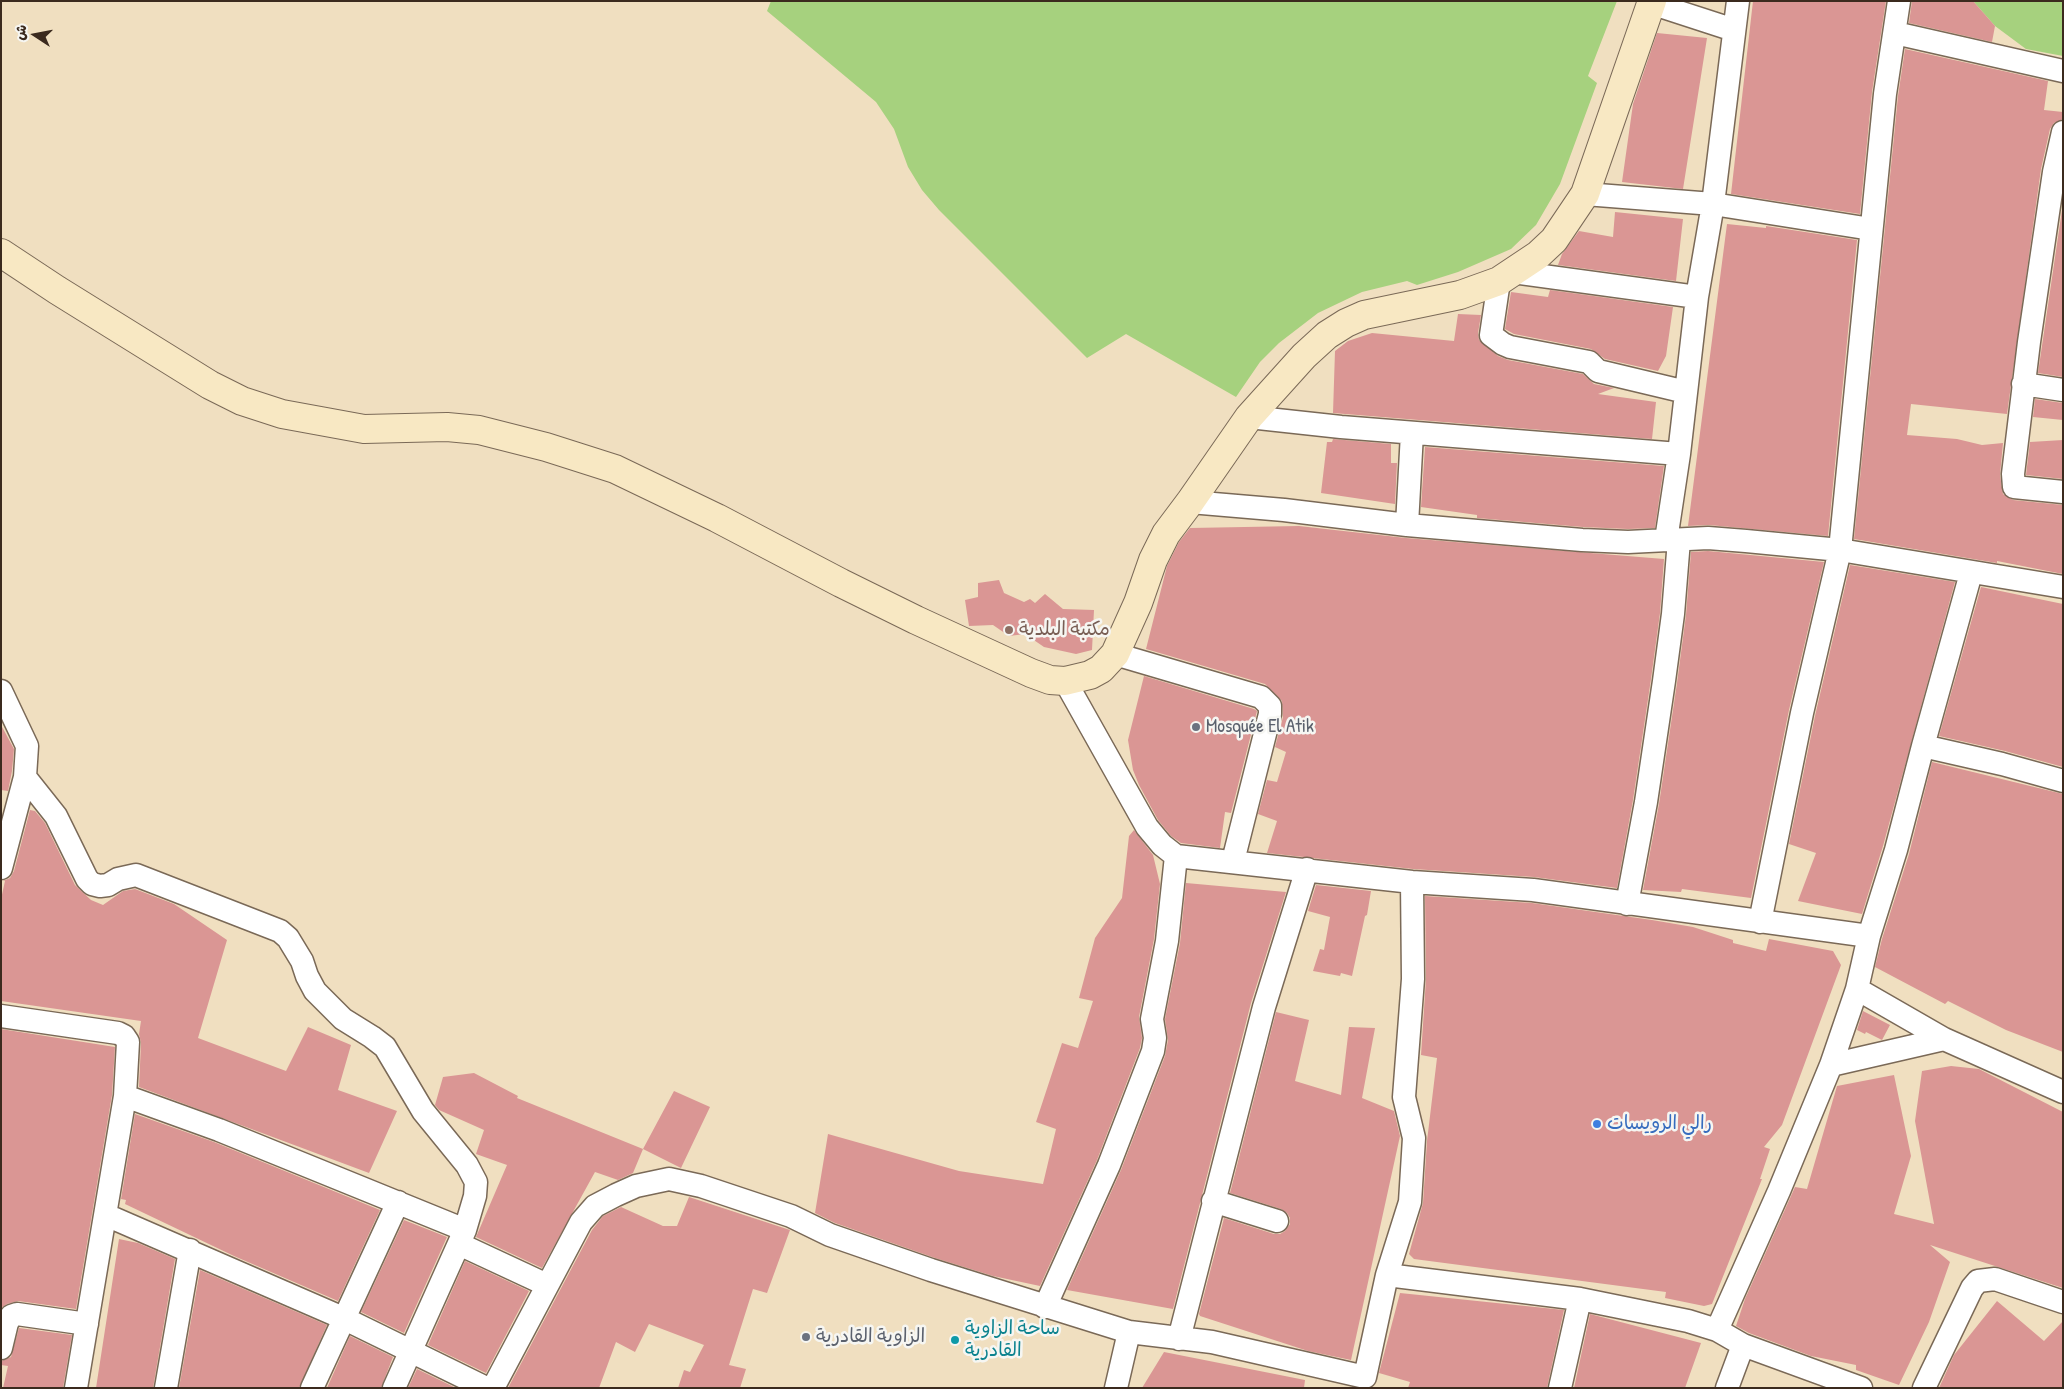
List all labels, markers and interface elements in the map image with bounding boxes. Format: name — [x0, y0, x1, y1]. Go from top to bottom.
north arrow — [10, 10, 60, 60]
text: ش — [9, 23, 31, 41]
place label: مكتبة البلدية — [1019, 619, 1110, 641]
marker: مكتبة البلدية — [1003, 624, 1015, 636]
place label: Mosquée El Atik — [1206, 716, 1314, 738]
marker: Mosquée El Atik — [1190, 721, 1202, 733]
place label: رالي الرويسات — [1607, 1113, 1712, 1135]
marker: رالي الرويسات — [1591, 1118, 1603, 1130]
place label: ساحة الزاوية القادرية — [965, 1318, 1060, 1362]
place label: الزاوية القادرية — [816, 1326, 925, 1348]
marker: الزاوية القادرية — [800, 1331, 812, 1343]
marker: ساحة الزاوية القادرية — [949, 1334, 961, 1346]

